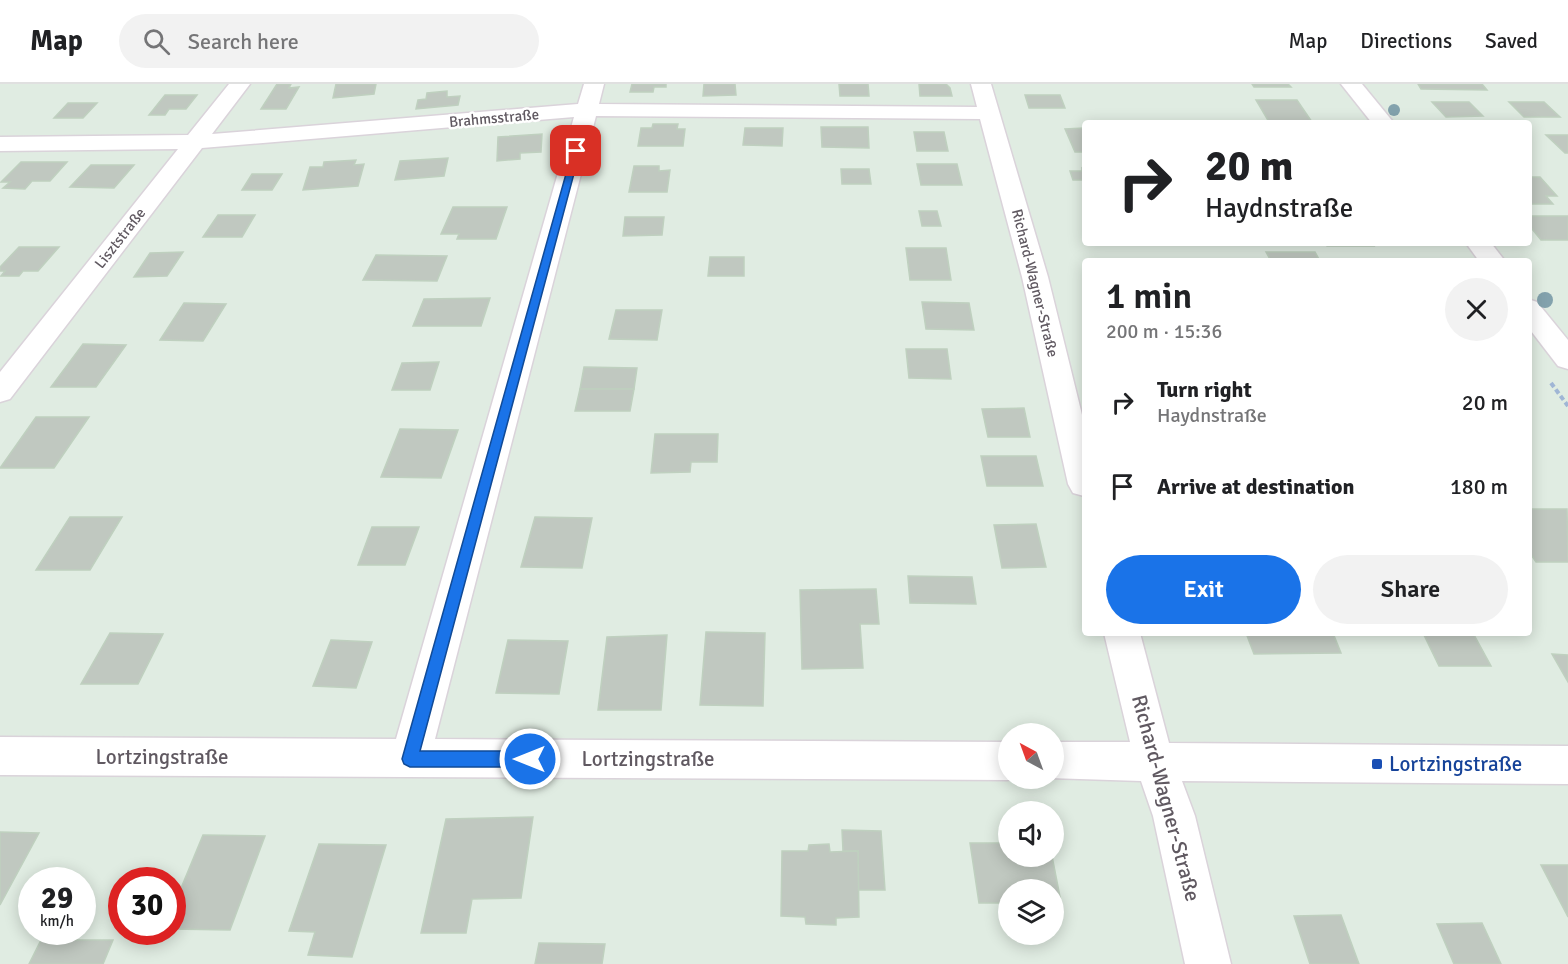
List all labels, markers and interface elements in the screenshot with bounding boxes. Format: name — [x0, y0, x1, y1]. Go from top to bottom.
search box — [119, 14, 539, 68]
text: Map — [30, 24, 83, 58]
icon: search — [140, 25, 173, 58]
text: Search here — [188, 28, 299, 55]
text: Map — [1289, 28, 1327, 54]
text: Directions — [1360, 28, 1452, 54]
text: Saved — [1485, 28, 1538, 54]
street label: Brahmsstraße — [448, 105, 540, 131]
pin — [550, 125, 601, 176]
icon: arrive — [559, 134, 592, 167]
text: 20 m — [1205, 141, 1294, 192]
icon: right — [1106, 144, 1184, 222]
text: Haydnstraße — [1205, 192, 1353, 225]
street label: Lisztstraße — [91, 204, 149, 272]
street label: Richard-Wagner-Straße — [1008, 207, 1062, 359]
text: 1 min — [1106, 274, 1192, 319]
button: close — [1445, 278, 1508, 341]
text: 200 m · 15:36 — [1106, 319, 1222, 344]
text: Turn right — [1157, 376, 1252, 403]
icon: right — [1106, 386, 1139, 419]
text: 20 m — [1462, 389, 1508, 416]
text: Haydnstraße — [1157, 403, 1267, 428]
icon: arrive — [1106, 470, 1139, 503]
text: Arrive at destination — [1157, 473, 1354, 500]
text: 180 m — [1450, 473, 1508, 500]
button: Exit — [1106, 555, 1301, 624]
button: Share — [1313, 555, 1508, 624]
street label: Richard-Wagner-Straße — [1126, 692, 1206, 904]
north arrow — [998, 723, 1064, 789]
map controls — [998, 723, 1064, 945]
position arrow — [498, 727, 562, 791]
street label: Lortzingstraße — [95, 744, 229, 770]
street label: Lortzingstraße — [581, 746, 715, 772]
place label: Lortzingstraße — [1389, 751, 1522, 777]
marker: Lortzingstraße — [1370, 757, 1384, 771]
button: sound — [998, 801, 1064, 867]
speed limit sign: 30 — [108, 867, 186, 945]
button: layers — [998, 879, 1064, 945]
text: 29 — [41, 880, 73, 917]
text: km/h — [40, 912, 74, 930]

